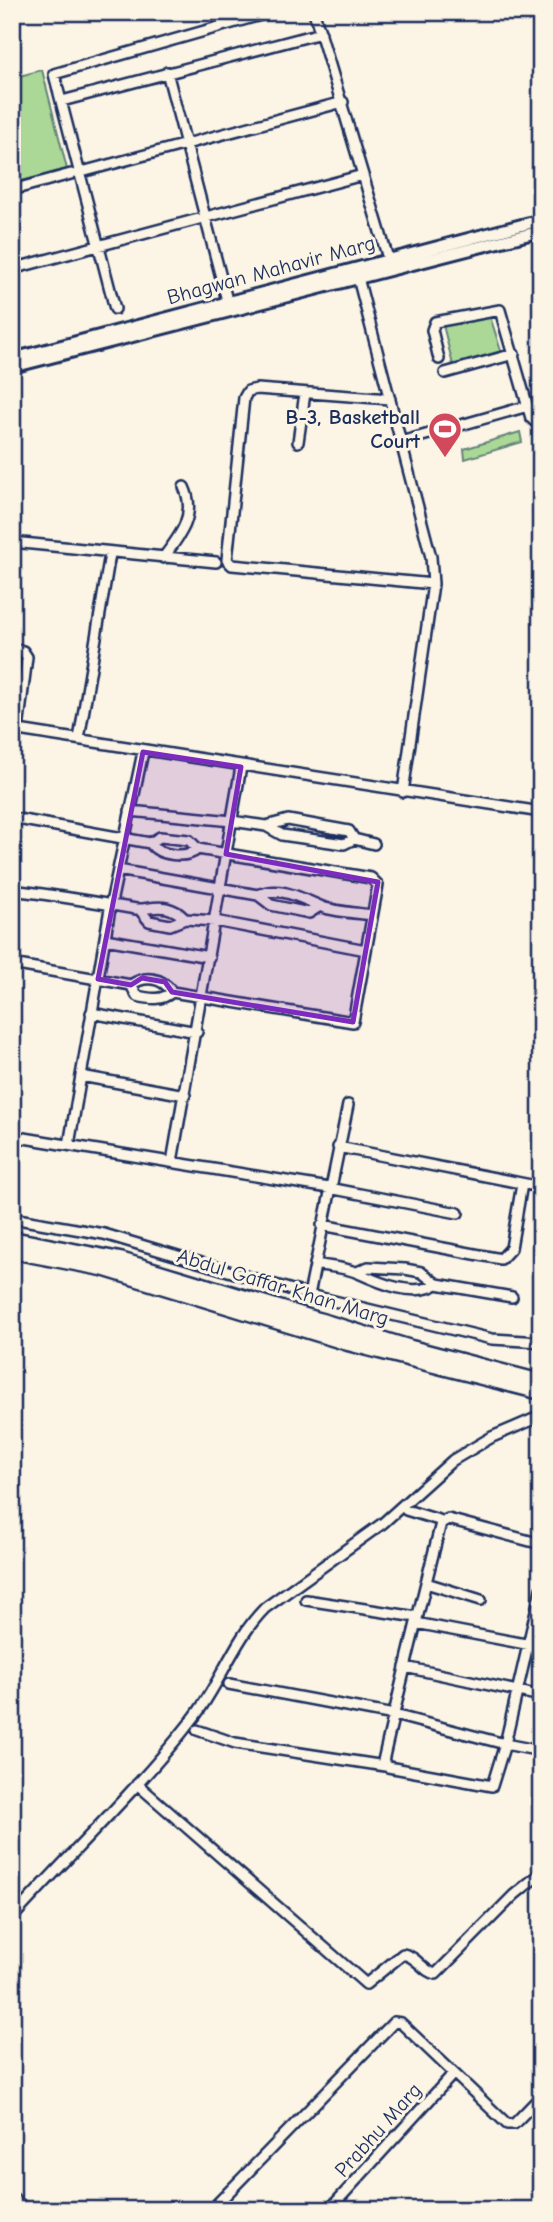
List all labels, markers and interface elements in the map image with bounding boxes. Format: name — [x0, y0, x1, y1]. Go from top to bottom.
street label: Bhagwan Mahavir Marg — [164, 231, 378, 309]
place label: B-3, Basketball Court — [286, 405, 421, 453]
sports icon: B-3, Basketball Court — [426, 410, 464, 459]
street label: Abdul Gaffar Khan Marg — [174, 1243, 392, 1331]
street label: Prabhu Marg — [330, 2078, 426, 2182]

